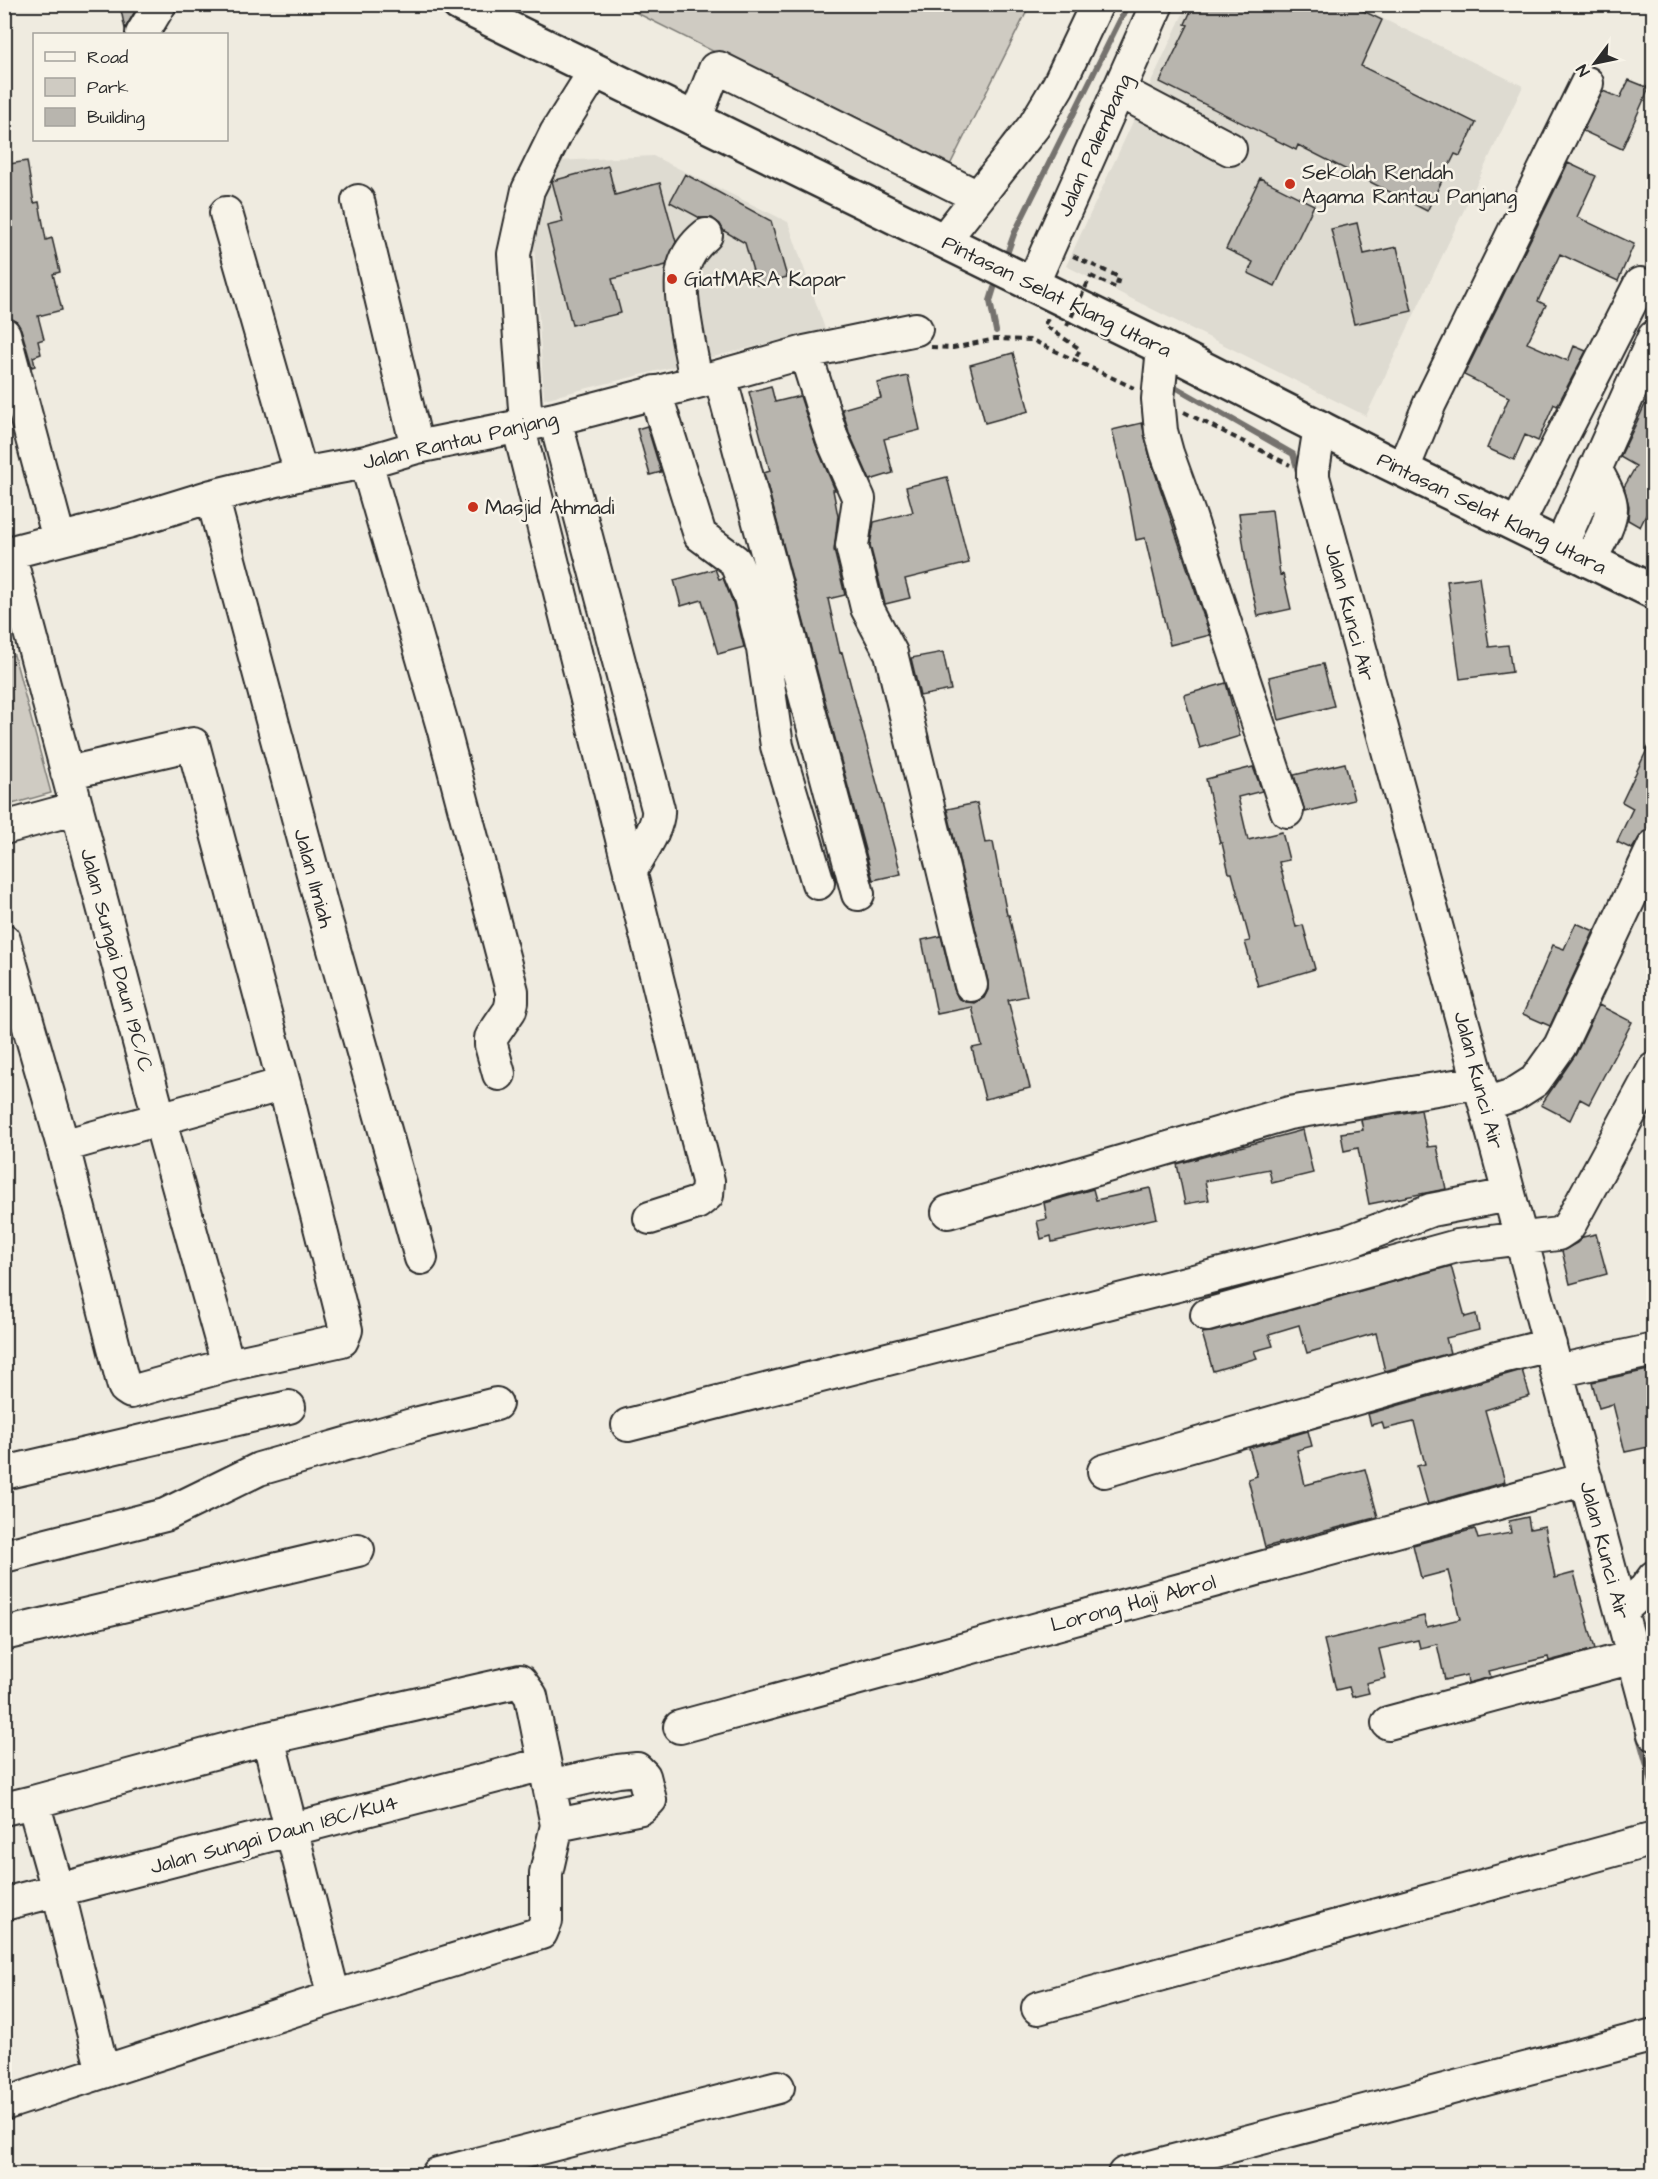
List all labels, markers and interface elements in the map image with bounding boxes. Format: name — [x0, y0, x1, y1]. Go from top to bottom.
legend — [33, 33, 228, 141]
north arrow — [1565, 33, 1625, 93]
text: Road — [87, 45, 128, 70]
text: N — [1571, 60, 1595, 81]
street label: Jalan Palembang — [1050, 69, 1141, 222]
text: Park — [87, 75, 129, 100]
text: Building — [87, 105, 145, 131]
place label: Sekolah Rendah Agama Rantau Panjang — [1302, 158, 1517, 213]
marker: Sekolah Rendah Agama Rantau Panjang — [1283, 177, 1297, 191]
street label: Pintasan Selat Klang Utara — [936, 228, 1177, 367]
place label: GiatMARA Kapar — [684, 265, 846, 295]
marker: GiatMARA Kapar — [665, 272, 679, 286]
street label: Jalan Rantau Panjang — [360, 404, 561, 479]
street label: Pintasan Selat Klang Utara — [1371, 445, 1612, 584]
place label: Masjid Ahmadi — [485, 493, 615, 522]
marker: Masjid Ahmadi — [466, 500, 480, 514]
street label: Jalan Kunci Air — [1317, 540, 1382, 685]
street label: Jalan Ilmiah — [286, 825, 341, 932]
street label: Jalan Sungai Daun 19C/C — [71, 845, 160, 1076]
street label: Jalan Kunci Air — [1446, 1008, 1511, 1153]
street label: Jalan Kunci Air — [1572, 1478, 1637, 1623]
street label: Lorong Haji Abrol — [1047, 1567, 1220, 1641]
street label: Jalan Sungai Daun 18C/KU4 — [147, 1787, 402, 1884]

